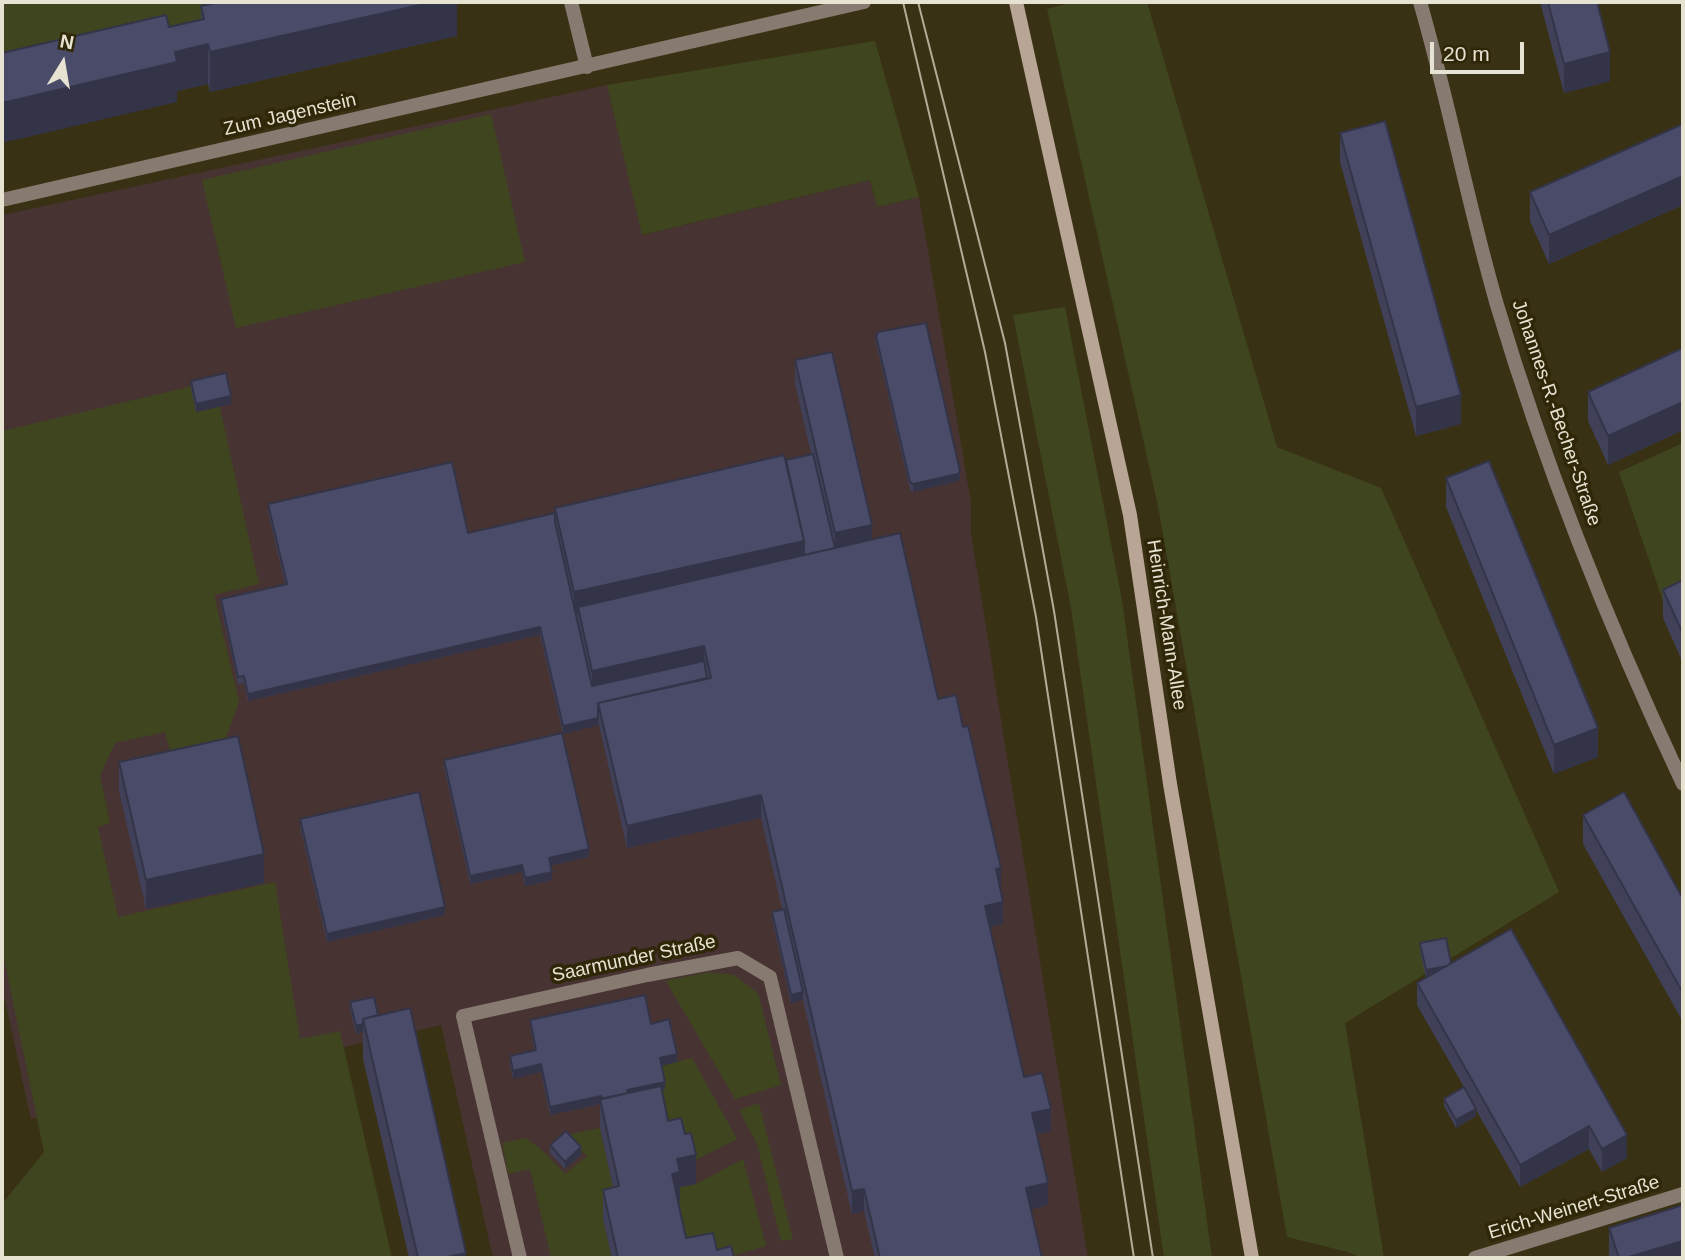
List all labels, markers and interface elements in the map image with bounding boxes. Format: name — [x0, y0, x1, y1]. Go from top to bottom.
north arrow — [28, 28, 98, 98]
scale bar — [1433, 28, 1528, 72]
text: N — [58, 30, 76, 54]
text: 20 m — [1443, 42, 1490, 65]
street label: Zum Jagenstein — [222, 89, 358, 141]
street label: Johannes-R.-Becher-Straße — [1507, 297, 1605, 529]
street label: Heinrich-Mann-Allee — [1141, 538, 1191, 712]
street label: Saarmunder Straße — [550, 931, 718, 987]
street label: Erich-Weinert-Straße — [1486, 1171, 1662, 1245]

